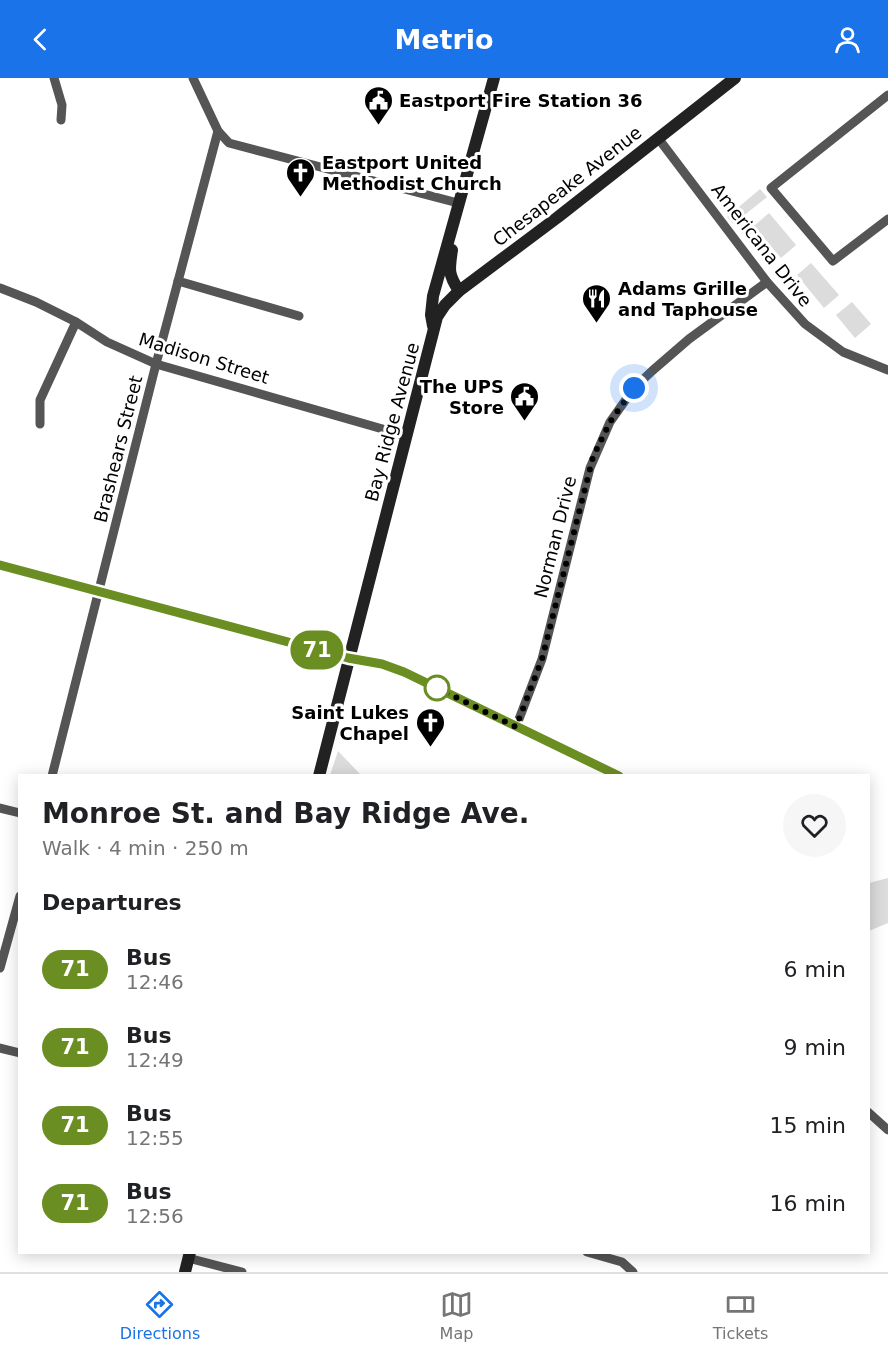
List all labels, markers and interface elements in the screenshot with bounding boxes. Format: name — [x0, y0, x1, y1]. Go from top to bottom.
icon: back — [24, 23, 57, 56]
icon: person — [831, 23, 864, 56]
text: Metrio — [394, 24, 494, 55]
public building icon: Eastport Fire Station 36 — [362, 84, 394, 126]
place label: Eastport Fire Station 36 — [399, 90, 643, 111]
street label: Chesapeake Avenue — [489, 122, 645, 250]
place label: Eastport United Methodist Church — [322, 152, 502, 194]
church icon: Eastport United Methodist Church — [285, 156, 317, 198]
street label: Americana Drive — [707, 179, 817, 311]
place label: Adams Grille and Taphouse — [618, 278, 758, 320]
restaurant icon: Adams Grille and Taphouse — [581, 282, 613, 324]
street label: Madison Street — [136, 328, 272, 388]
street label: Bay Ridge Avenue — [361, 340, 423, 504]
street label: Brashears Street — [90, 373, 146, 525]
your location — [619, 373, 649, 403]
place label: The UPS Store — [420, 376, 504, 418]
public building icon: The UPS Store — [509, 380, 541, 422]
street label: Norman Drive — [530, 474, 580, 600]
line badge: 71 — [290, 630, 344, 670]
text: 71 — [302, 638, 332, 662]
unlabelled marker — [424, 675, 450, 701]
place label: Saint Lukes Chapel — [291, 702, 409, 744]
church icon: Saint Lukes Chapel — [414, 706, 446, 748]
button: heart — [783, 794, 846, 857]
text: Monroe St. and Bay Ridge Ave. — [42, 797, 529, 830]
text: Walk · 4 min · 250 m — [42, 836, 249, 860]
text: Departures — [42, 890, 182, 915]
text: Bus — [126, 945, 172, 970]
text: 71 — [60, 957, 90, 981]
text: 6 min — [784, 957, 846, 982]
text: 12:46 — [126, 970, 184, 994]
text: Bus — [126, 1023, 172, 1048]
text: 71 — [60, 1035, 90, 1059]
text: 9 min — [784, 1035, 846, 1060]
text: 12:49 — [126, 1048, 184, 1072]
text: Bus — [126, 1101, 172, 1126]
text: 71 — [60, 1113, 90, 1137]
text: 15 min — [770, 1113, 846, 1138]
text: 12:55 — [126, 1126, 184, 1150]
text: Bus — [126, 1179, 172, 1204]
text: 71 — [60, 1191, 90, 1215]
text: 16 min — [770, 1191, 846, 1216]
text: 12:56 — [126, 1204, 184, 1228]
tab: Directions — [120, 1288, 200, 1343]
tab: Map — [440, 1288, 473, 1343]
tab: Tickets — [713, 1288, 768, 1343]

